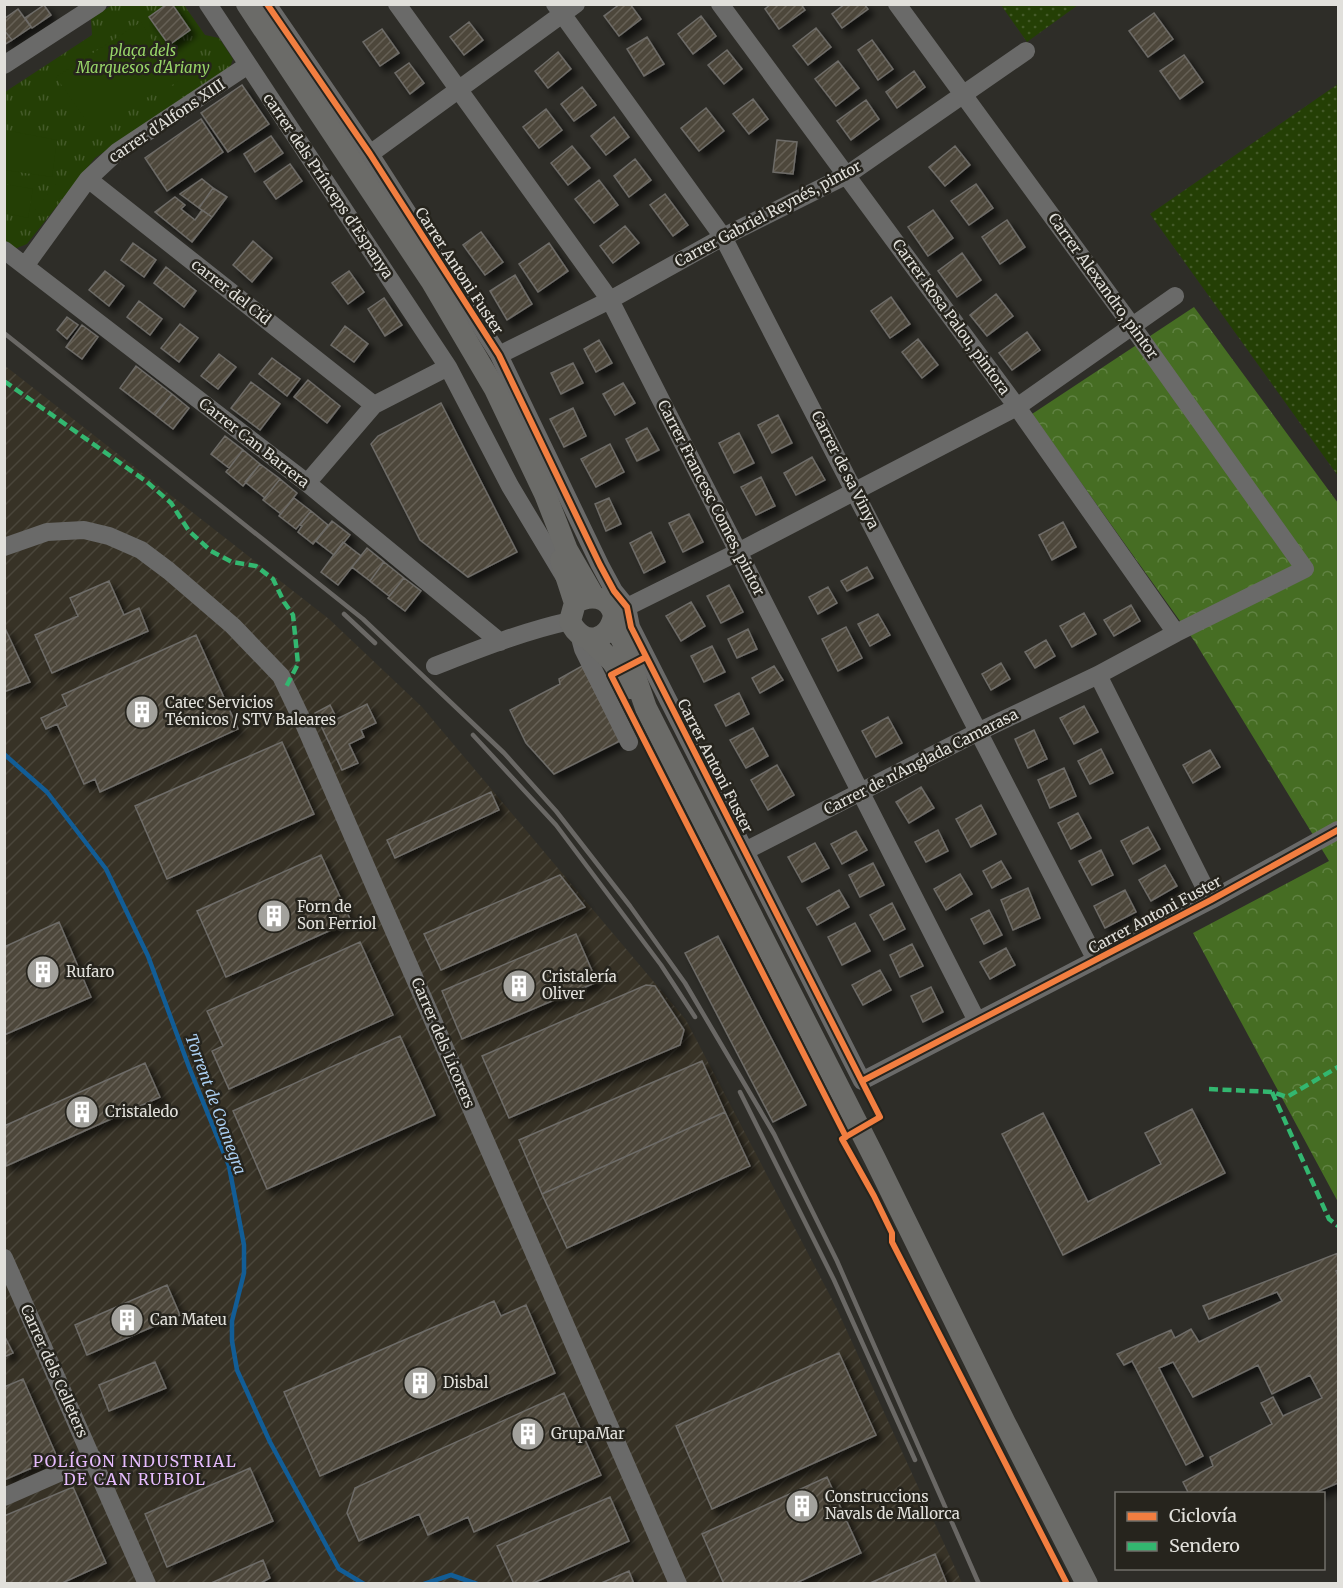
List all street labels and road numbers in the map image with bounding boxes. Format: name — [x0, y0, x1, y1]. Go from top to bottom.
street label: carrer d'Alfons XIII — [105, 75, 228, 167]
street label: carrer dels Prínceps d'Espanya — [259, 89, 398, 282]
street label: Carrer Gabriel Reynés, pintor — [671, 156, 865, 271]
street label: Carrer Antoni Fuster — [411, 203, 508, 338]
street label: Carrer Alexandro, pintor — [1044, 209, 1163, 362]
street label: Carrer Rosa Palou, pintora — [889, 235, 1014, 398]
street label: carrer del Cid — [188, 255, 275, 328]
street label: Carrer Can Barrera — [195, 394, 313, 492]
street label: Carrer Francesc Comes, pintor — [654, 397, 769, 599]
street label: Carrer de sa Vinya — [807, 408, 883, 532]
street label: Carrer Antoni Fuster — [673, 696, 758, 836]
street label: Carrer de n'Anglada Camarasa — [820, 704, 1021, 819]
street label: Carrer Antoni Fuster — [1085, 871, 1225, 958]
street label: Carrer dels Licorers — [407, 975, 480, 1111]
street label: Carrer dels Celleters — [17, 1301, 92, 1440]

